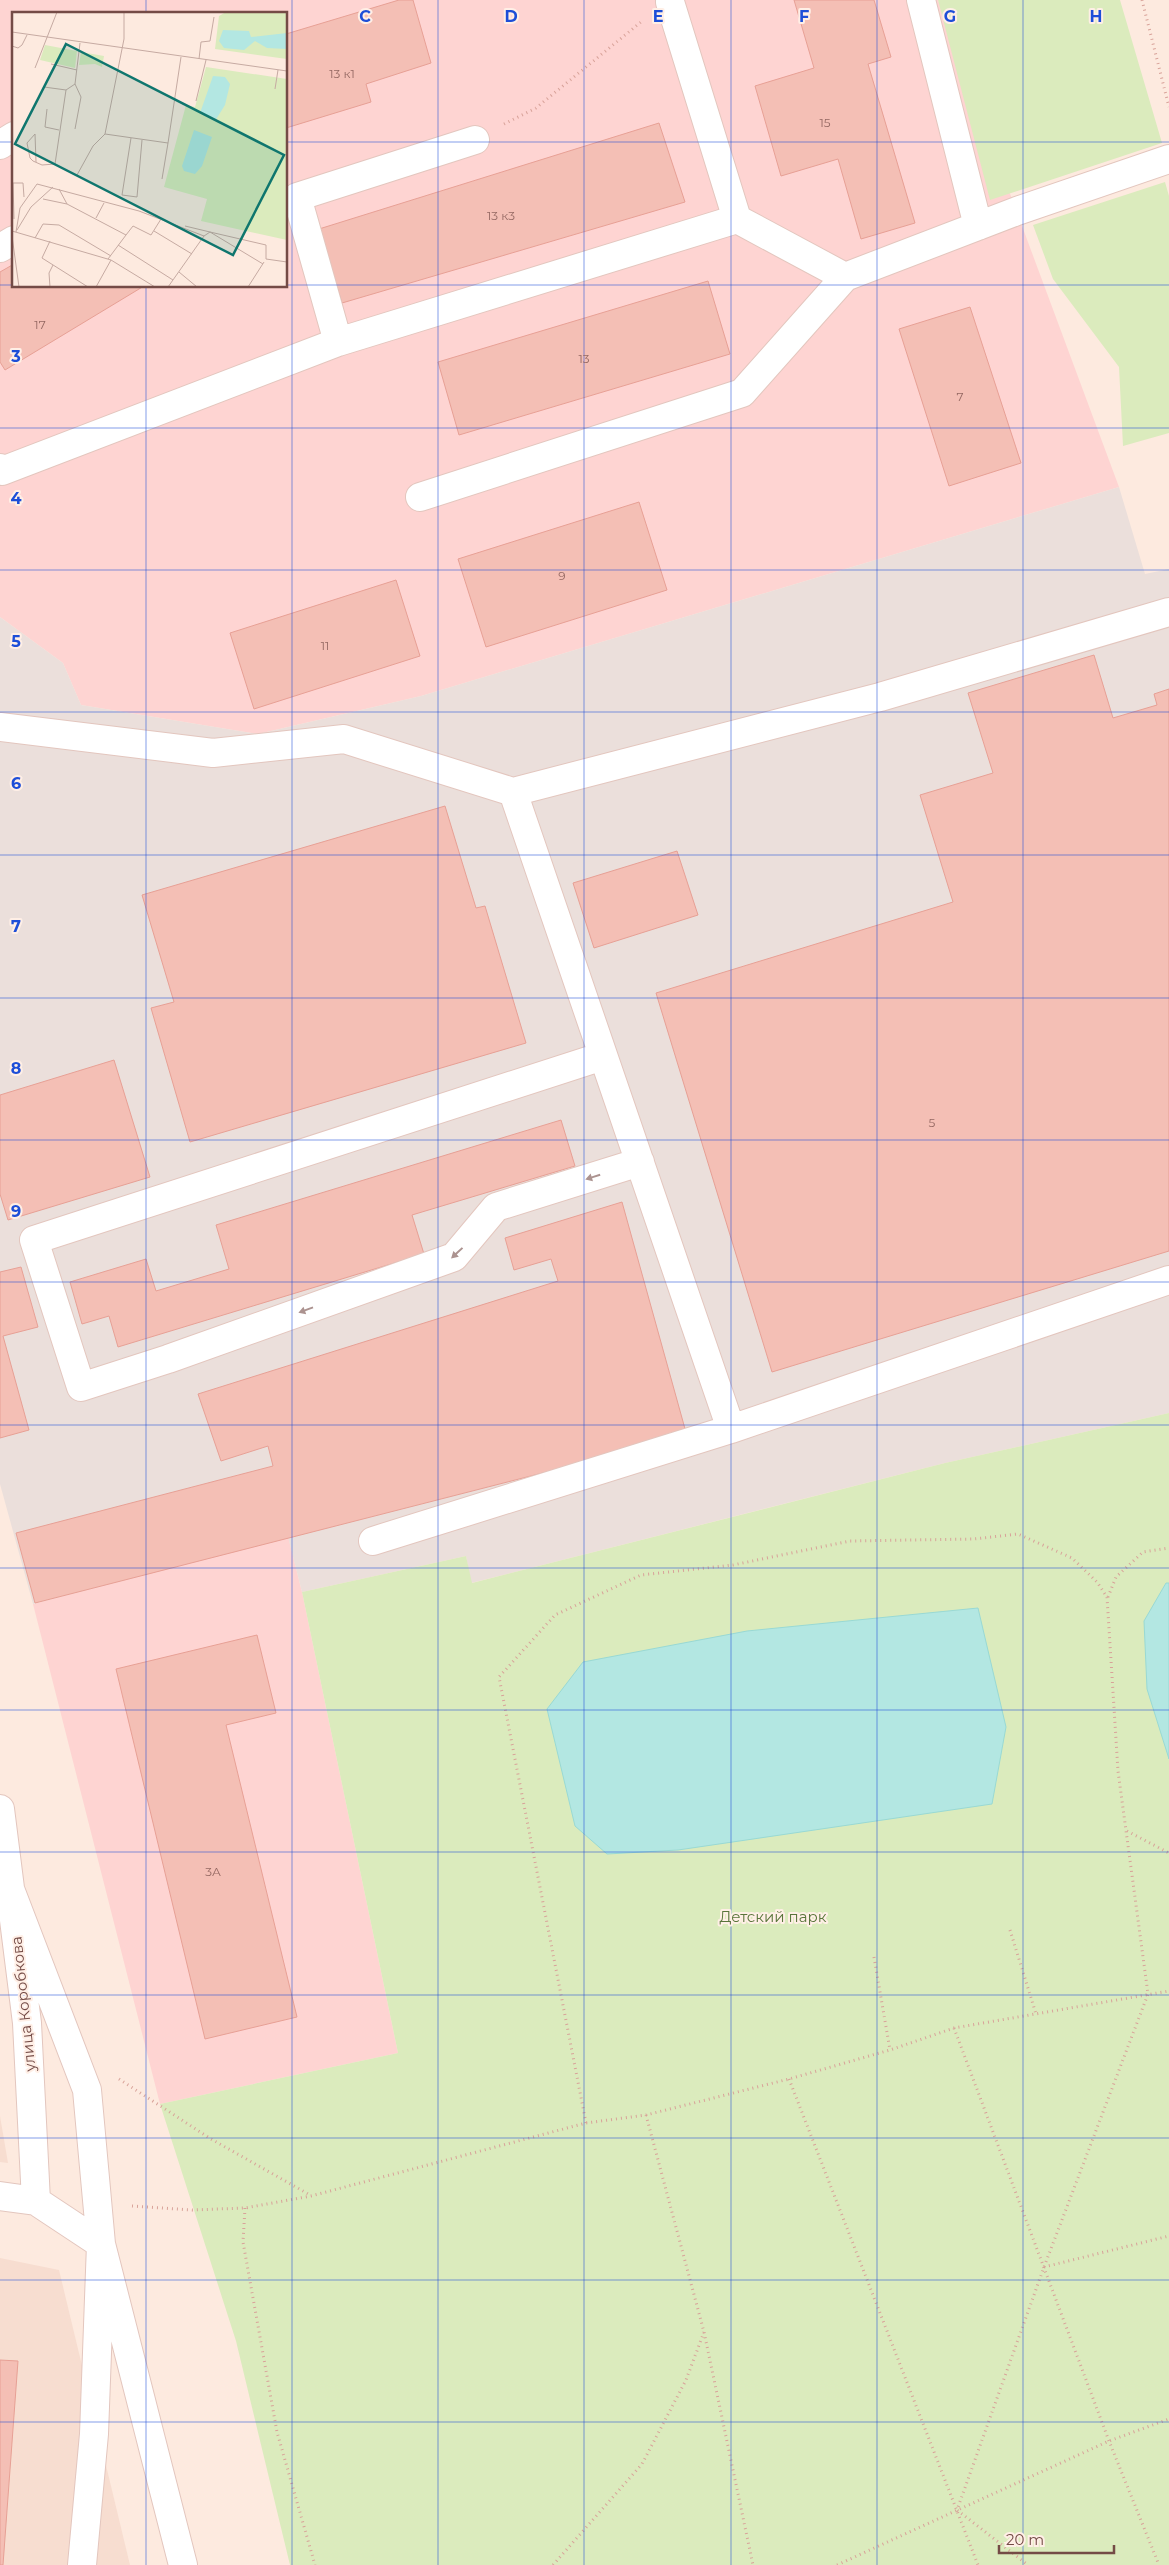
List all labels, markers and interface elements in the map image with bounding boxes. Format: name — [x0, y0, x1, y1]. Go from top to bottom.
text: C — [359, 7, 371, 26]
text: D — [504, 7, 518, 26]
text: E — [653, 7, 663, 26]
text: F — [799, 7, 809, 26]
text: G — [944, 7, 956, 26]
text: H — [1090, 7, 1102, 26]
inset map — [12, 12, 288, 288]
house number: 13 к1 — [329, 66, 355, 81]
house number: 15 — [819, 115, 831, 130]
house number: 13 к3 — [487, 208, 515, 223]
house number: 17 — [34, 317, 46, 332]
text: 3 — [10, 347, 21, 366]
house number: 13 — [578, 351, 590, 366]
house number: 7 — [956, 389, 964, 404]
text: 4 — [10, 489, 22, 508]
house number: 9 — [558, 568, 566, 583]
text: 5 — [11, 632, 21, 651]
house number: 11 — [321, 638, 329, 653]
text: 6 — [11, 774, 21, 793]
text: 7 — [11, 917, 21, 936]
text: 8 — [11, 1059, 21, 1078]
house number: 5 — [929, 1115, 936, 1130]
one-way arrow — [585, 1173, 600, 1181]
text: 9 — [11, 1202, 21, 1221]
one-way arrow — [451, 1247, 463, 1259]
one-way arrow — [298, 1307, 313, 1314]
house number: 3А — [205, 1864, 221, 1879]
park label: Детский парк — [720, 1907, 827, 1926]
street label: улица Коробкова — [6, 1935, 40, 2074]
scale bar — [999, 2522, 1114, 2554]
text: 20 m — [1006, 2530, 1044, 2549]

